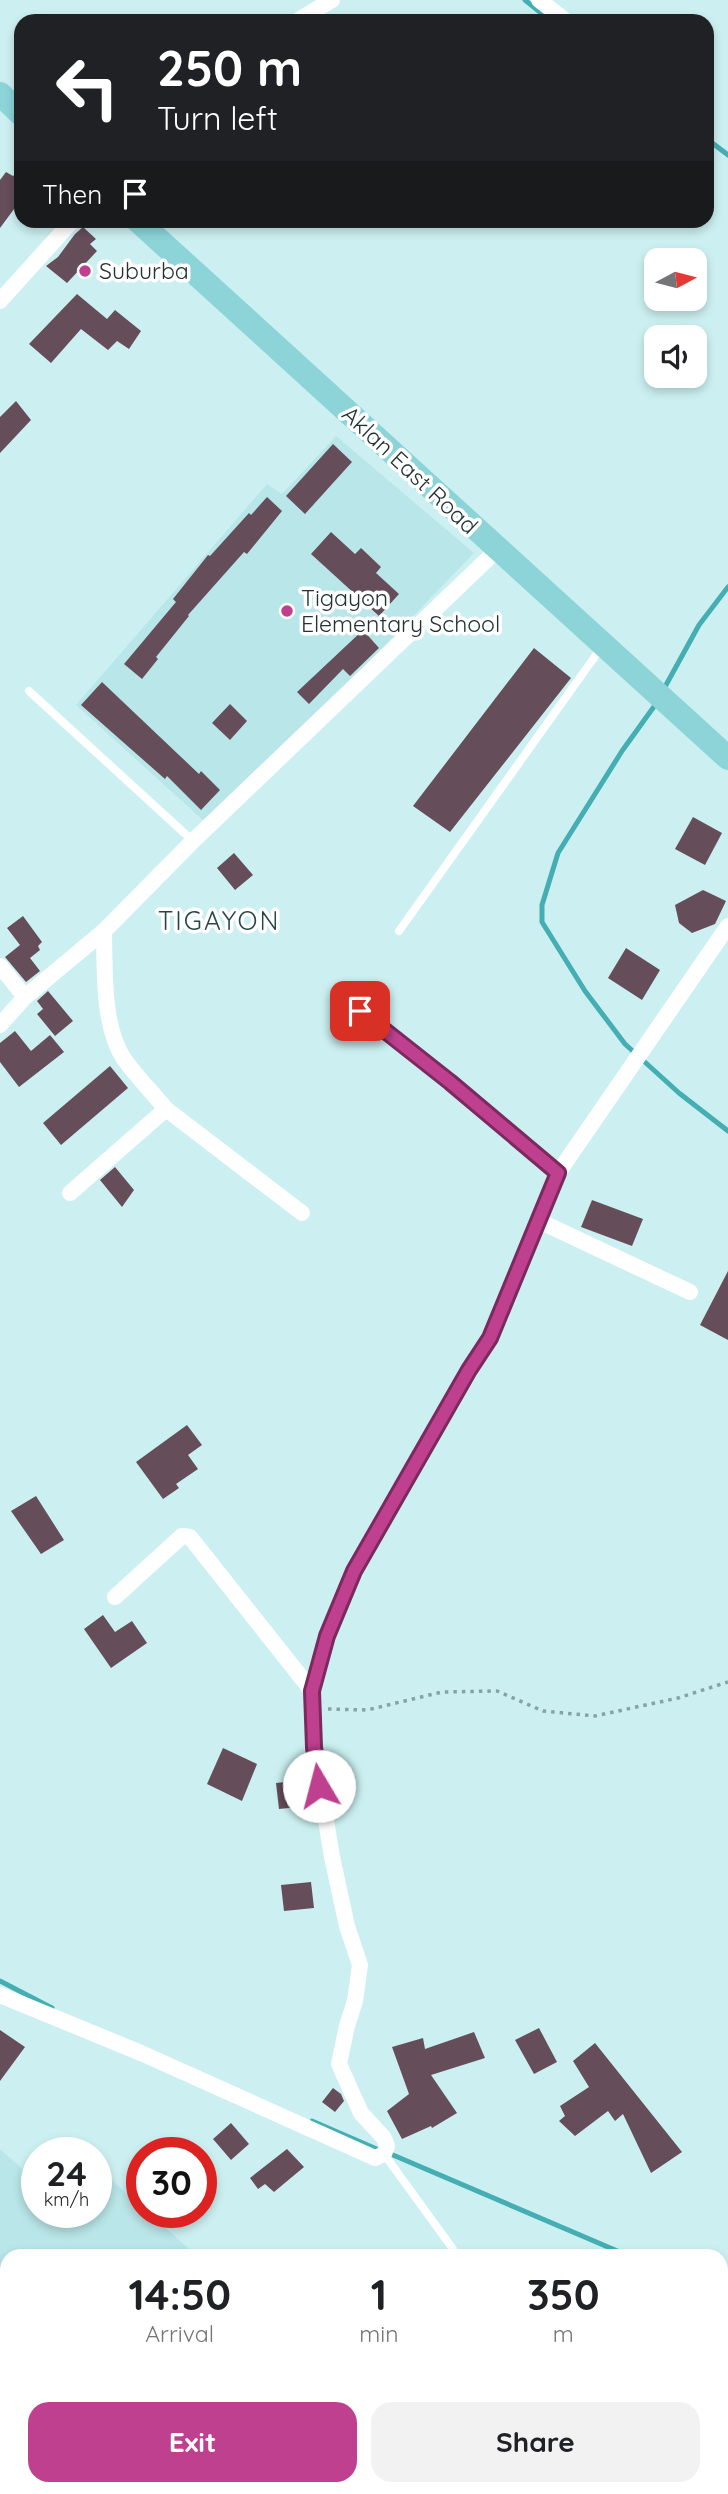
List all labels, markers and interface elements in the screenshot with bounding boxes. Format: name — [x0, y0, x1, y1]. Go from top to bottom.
text: 250 m — [157, 37, 302, 98]
icon: left — [42, 42, 133, 133]
text: Turn left — [157, 98, 278, 138]
icon: arrive — [116, 175, 154, 213]
text: Then — [42, 178, 102, 211]
north arrow — [644, 248, 707, 312]
map controls — [644, 248, 707, 388]
place label: Suburba — [99, 256, 189, 285]
marker: Suburba — [77, 263, 93, 279]
button: sound — [644, 325, 707, 388]
street label: Aklan East Road — [337, 399, 484, 540]
place label: Tigayon Elementary School — [301, 583, 500, 638]
marker: Tigayon Elementary School — [279, 603, 295, 619]
district label: TIGAYON — [158, 904, 280, 937]
pin — [330, 981, 390, 1041]
icon: arrive — [341, 992, 379, 1030]
position arrow — [282, 1749, 356, 1823]
speed limit sign: 30 — [126, 2137, 217, 2228]
text: 24 — [46, 2151, 87, 2195]
text: km/h — [44, 2188, 89, 2211]
text: 14:50 — [128, 2268, 231, 2321]
text: 1 — [371, 2268, 387, 2321]
text: 350 — [527, 2268, 600, 2321]
text: Arrival — [145, 2319, 214, 2348]
text: min — [359, 2319, 399, 2348]
text: m — [553, 2319, 574, 2348]
button: Exit — [28, 2402, 357, 2482]
button: Share — [371, 2402, 700, 2482]

